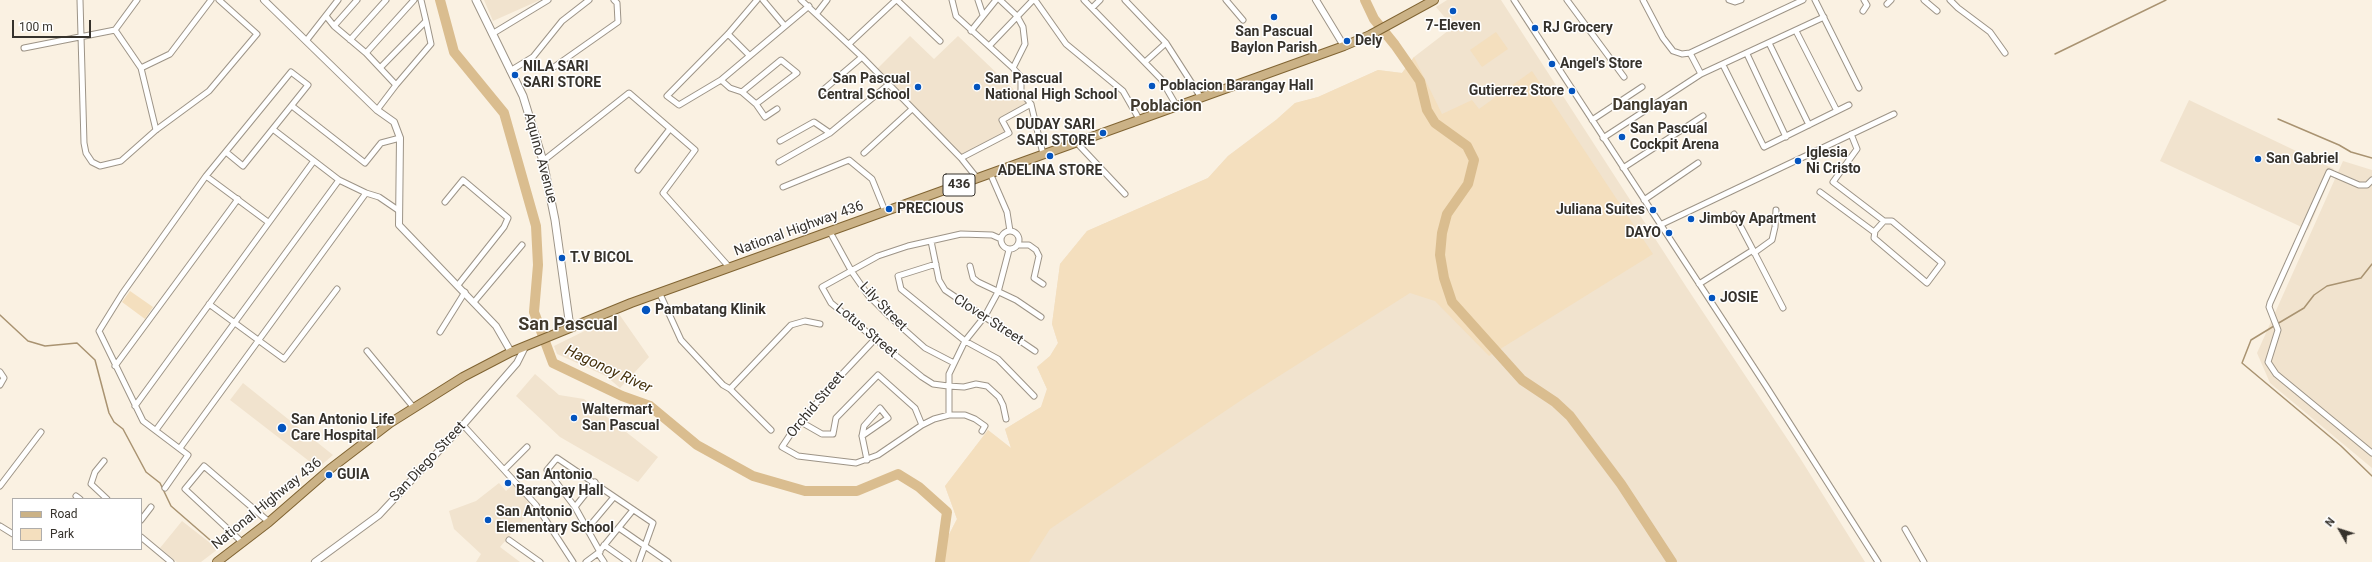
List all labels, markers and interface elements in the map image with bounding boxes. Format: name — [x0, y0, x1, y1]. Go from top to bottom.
marker: 7-Eleven — [1448, 6, 1458, 16]
scale bar — [14, 12, 93, 38]
marker: San Pascual Baylon Parish — [1269, 12, 1279, 22]
place label: 7-Eleven — [1425, 18, 1481, 34]
text: 100 m — [19, 20, 53, 34]
place label: RJ Grocery — [1543, 20, 1613, 36]
marker: RJ Grocery — [1530, 23, 1540, 33]
place label: San Pascual Baylon Parish — [1231, 24, 1317, 56]
place label: Dely — [1355, 33, 1382, 49]
marker: Dely — [1342, 36, 1352, 46]
place label: Angel's Store — [1560, 56, 1642, 72]
place label: NILA SARI SARI STORE — [523, 59, 601, 92]
marker: Angel's Store — [1547, 59, 1557, 69]
marker: NILA SARI SARI STORE — [510, 70, 520, 80]
place label: San Pascual Central School — [818, 71, 910, 104]
place label: San Pascual National High School — [985, 71, 1117, 104]
place label: Poblacion Barangay Hall — [1160, 78, 1314, 94]
marker: Poblacion Barangay Hall — [1147, 81, 1157, 91]
marker: San Pascual Central School — [913, 82, 923, 92]
marker: San Pascual National High School — [972, 82, 982, 92]
place label: Gutierrez Store — [1469, 83, 1564, 99]
marker: Gutierrez Store — [1567, 86, 1577, 96]
district label: Danglayan — [1612, 96, 1688, 116]
district label: Poblacion — [1130, 97, 1202, 117]
street label: Aquino Avenue — [520, 111, 560, 205]
place label: DUDAY SARI SARI STORE — [1016, 117, 1095, 150]
place label: San Pascual Cockpit Arena — [1630, 121, 1719, 154]
marker: DUDAY SARI SARI STORE — [1098, 128, 1108, 138]
marker: San Pascual Cockpit Arena — [1617, 132, 1627, 142]
place label: Iglesia Ni Cristo — [1806, 145, 1861, 178]
marker: ADELINA STORE — [1045, 151, 1055, 161]
place label: San Gabriel — [2266, 151, 2338, 167]
marker: San Gabriel — [2253, 154, 2263, 164]
marker: Iglesia Ni Cristo — [1793, 156, 1803, 166]
place label: ADELINA STORE — [998, 163, 1102, 179]
road number: 436 — [943, 174, 975, 196]
street label: National Highway 436 — [732, 198, 866, 260]
place label: PRECIOUS — [897, 201, 964, 217]
place label: Juliana Suites — [1556, 202, 1645, 218]
marker: PRECIOUS — [884, 204, 894, 214]
marker: Juliana Suites — [1648, 205, 1658, 215]
place label: Jimboy Apartment — [1699, 211, 1816, 227]
marker: Jimboy Apartment — [1686, 214, 1696, 224]
place label: DAYO — [1625, 225, 1661, 241]
marker: DAYO — [1664, 228, 1674, 238]
place label: T.V BICOL — [570, 250, 633, 266]
marker: T.V BICOL — [557, 253, 567, 263]
street label: Lily Street — [856, 279, 910, 335]
place label: JOSIE — [1720, 290, 1758, 306]
street label: Clover Street — [950, 291, 1026, 349]
marker: JOSIE — [1707, 293, 1717, 303]
street label: Lotus Street — [832, 300, 900, 362]
place label: Pambatang Klinik — [655, 302, 766, 318]
marker: Pambatang Klinik — [640, 304, 652, 316]
district label: San Pascual — [518, 314, 618, 336]
water label: Hagonoy River — [562, 342, 654, 398]
street label: Orchid Street — [784, 369, 848, 441]
place label: Waltermart San Pascual — [582, 402, 659, 434]
place label: San Antonio Life Care Hospital — [291, 412, 395, 444]
marker: Waltermart San Pascual — [569, 413, 579, 423]
street label: San Diego Street — [387, 418, 469, 506]
marker: San Antonio Life Care Hospital — [276, 422, 288, 434]
street label: National Highway 436 — [209, 455, 325, 553]
place label: GUIA — [337, 467, 369, 483]
place label: San Antonio Barangay Hall — [516, 467, 603, 500]
marker: GUIA — [324, 470, 334, 480]
marker: San Antonio Barangay Hall — [503, 478, 513, 488]
legend — [12, 498, 142, 550]
place label: San Antonio Elementary School — [496, 504, 614, 536]
text: Road — [50, 507, 78, 521]
north arrow — [2320, 510, 2360, 550]
marker: San Antonio Elementary School — [483, 515, 493, 525]
text: N — [2323, 515, 2338, 529]
text: Park — [50, 527, 74, 541]

